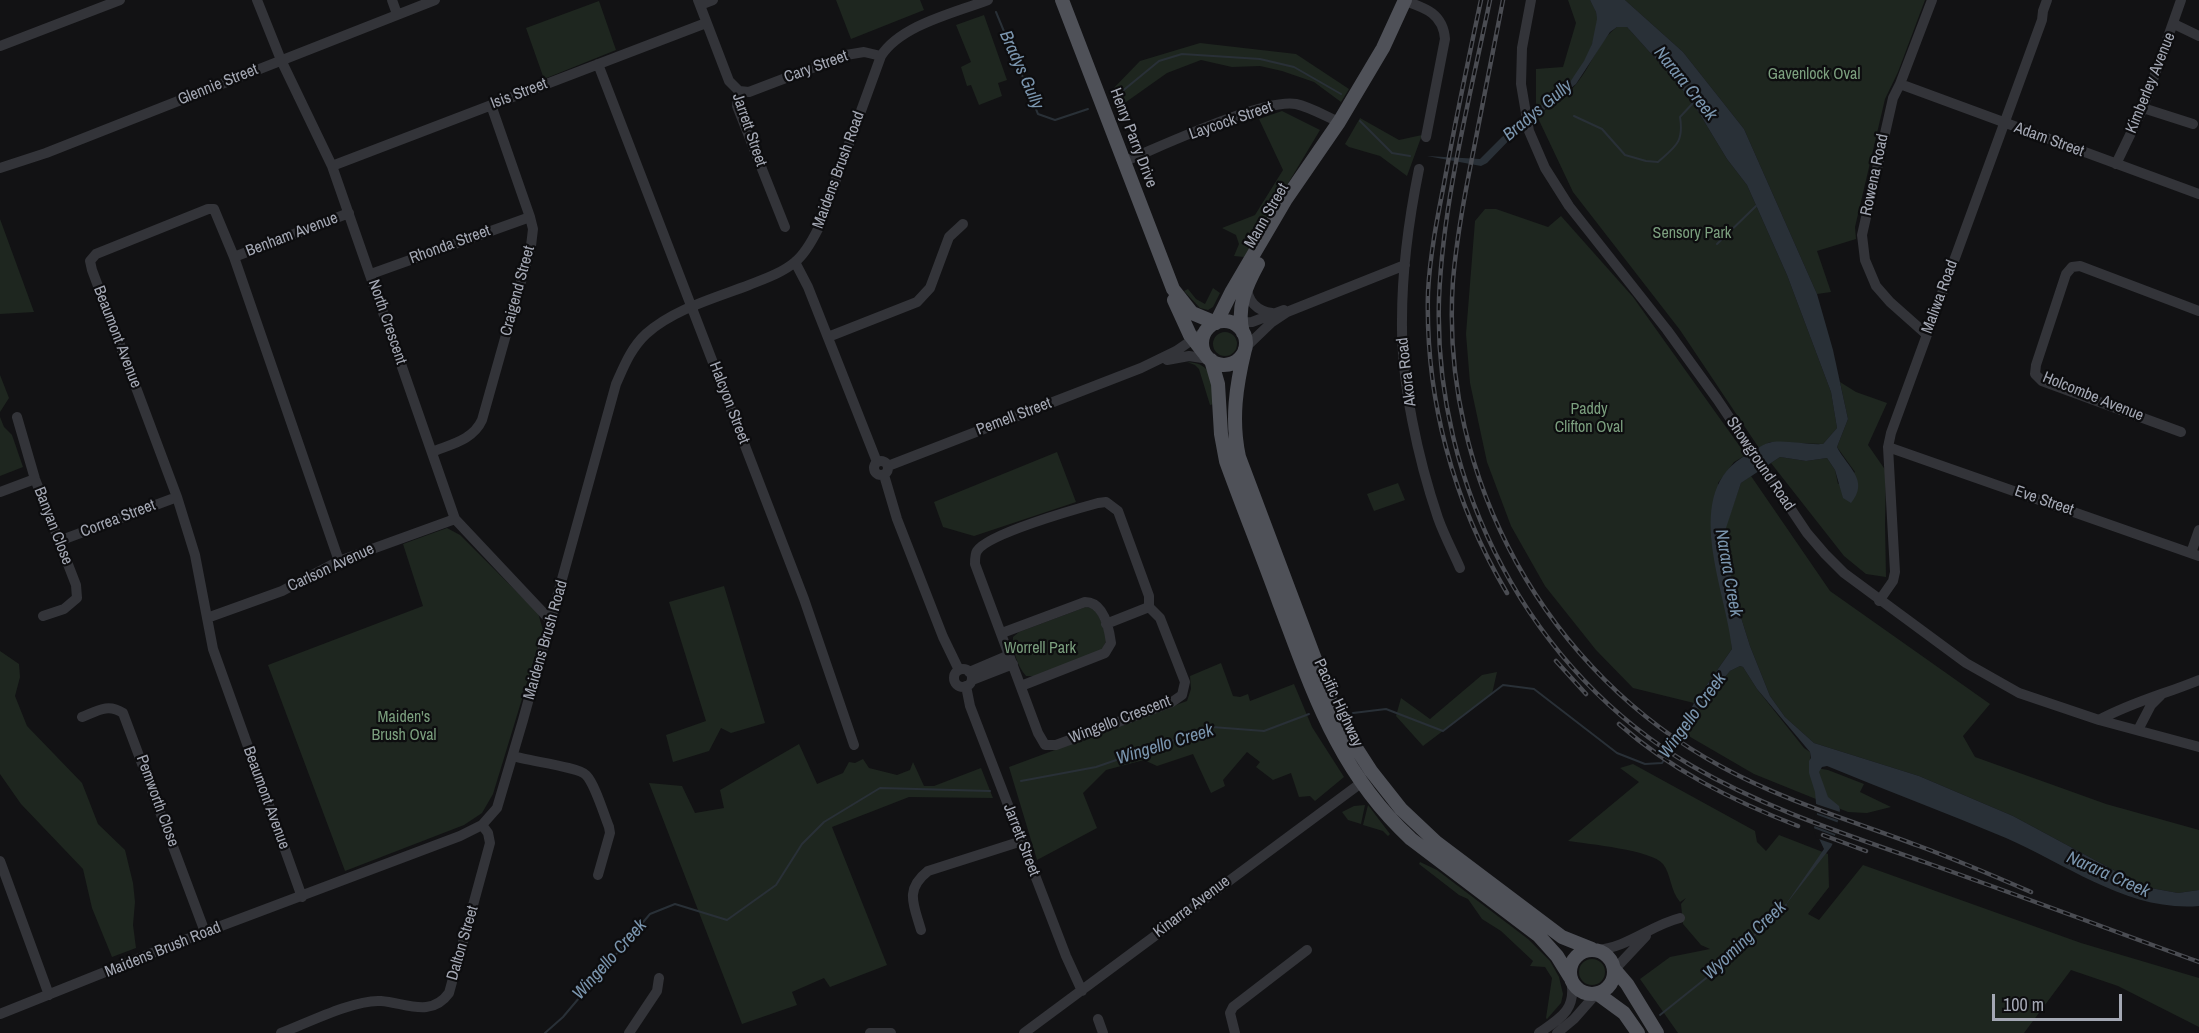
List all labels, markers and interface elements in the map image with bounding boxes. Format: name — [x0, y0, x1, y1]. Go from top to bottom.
water label: Bradys Gully — [994, 27, 1048, 113]
street label: Kimberley Avenue — [2122, 30, 2180, 136]
water label: Narara Creek — [1649, 43, 1721, 125]
street label: Cary Street — [782, 47, 850, 87]
street label: Glennie Street — [175, 60, 261, 110]
park label: Gavenlock Oval — [1768, 65, 1860, 85]
street label: Isis Street — [488, 74, 550, 114]
water label: Bradys Gully — [1499, 76, 1577, 146]
street label: Henry Parry Drive — [1105, 86, 1161, 190]
street label: Jarrett Street — [728, 91, 770, 169]
street label: Laycock Street — [1187, 98, 1275, 144]
street label: Maidens Brush Road — [809, 109, 869, 231]
street label: Adam Street — [2011, 119, 2087, 161]
street label: Rowena Road — [1857, 132, 1893, 218]
street label: Mann Street — [1241, 180, 1293, 252]
street label: Benham Avenue — [243, 209, 341, 261]
street label: Rhonda Street — [407, 222, 493, 268]
park label: Sensory Park — [1653, 224, 1731, 244]
street label: Craigend Street — [497, 244, 539, 338]
street label: Maliwa Road — [1918, 258, 1962, 336]
street label: North Crescent — [364, 277, 410, 367]
street label: Beaumont Avenue — [89, 283, 145, 391]
street label: Akora Road — [1393, 336, 1421, 408]
street label: Halcyon Street — [705, 359, 753, 447]
street label: Holcombe Avenue — [2040, 368, 2146, 426]
street label: Pemell Street — [974, 394, 1054, 440]
park label: Paddy Clifton Oval — [1555, 400, 1623, 438]
street label: Showground Road — [1722, 414, 1798, 514]
street label: Eve Street — [2012, 482, 2076, 520]
street label: Banyan Close — [29, 484, 77, 568]
street label: Correa Street — [78, 496, 158, 542]
water label: Narara Creek — [1710, 528, 1746, 618]
street label: Carlson Avenue — [285, 540, 377, 596]
street label: Maidens Brush Road — [520, 578, 572, 702]
park label: Worrell Park — [1004, 639, 1076, 659]
street label: Pacific Highway — [1309, 656, 1367, 750]
water label: Wingello Creek — [1655, 669, 1731, 763]
street label: Wingello Crescent — [1067, 692, 1173, 748]
park label: Maiden's Brush Oval — [372, 708, 436, 746]
water label: Wingello Creek — [1114, 720, 1216, 770]
street label: Beaumont Avenue — [239, 744, 293, 852]
street label: Pemworth Close — [132, 752, 182, 850]
street label: Jarrett Street — [998, 801, 1044, 879]
water label: Narara Creek — [2063, 847, 2153, 903]
street label: Kinarra Avenue — [1150, 872, 1234, 942]
water label: Wyoming Creek — [1699, 897, 1791, 985]
street label: Dalton Street — [443, 904, 483, 982]
water label: Wingello Creek — [568, 915, 652, 1005]
street label: Maidens Brush Road — [102, 918, 224, 982]
scale bar — [1995, 982, 2126, 1020]
text: 100 m — [2003, 992, 2044, 1017]

